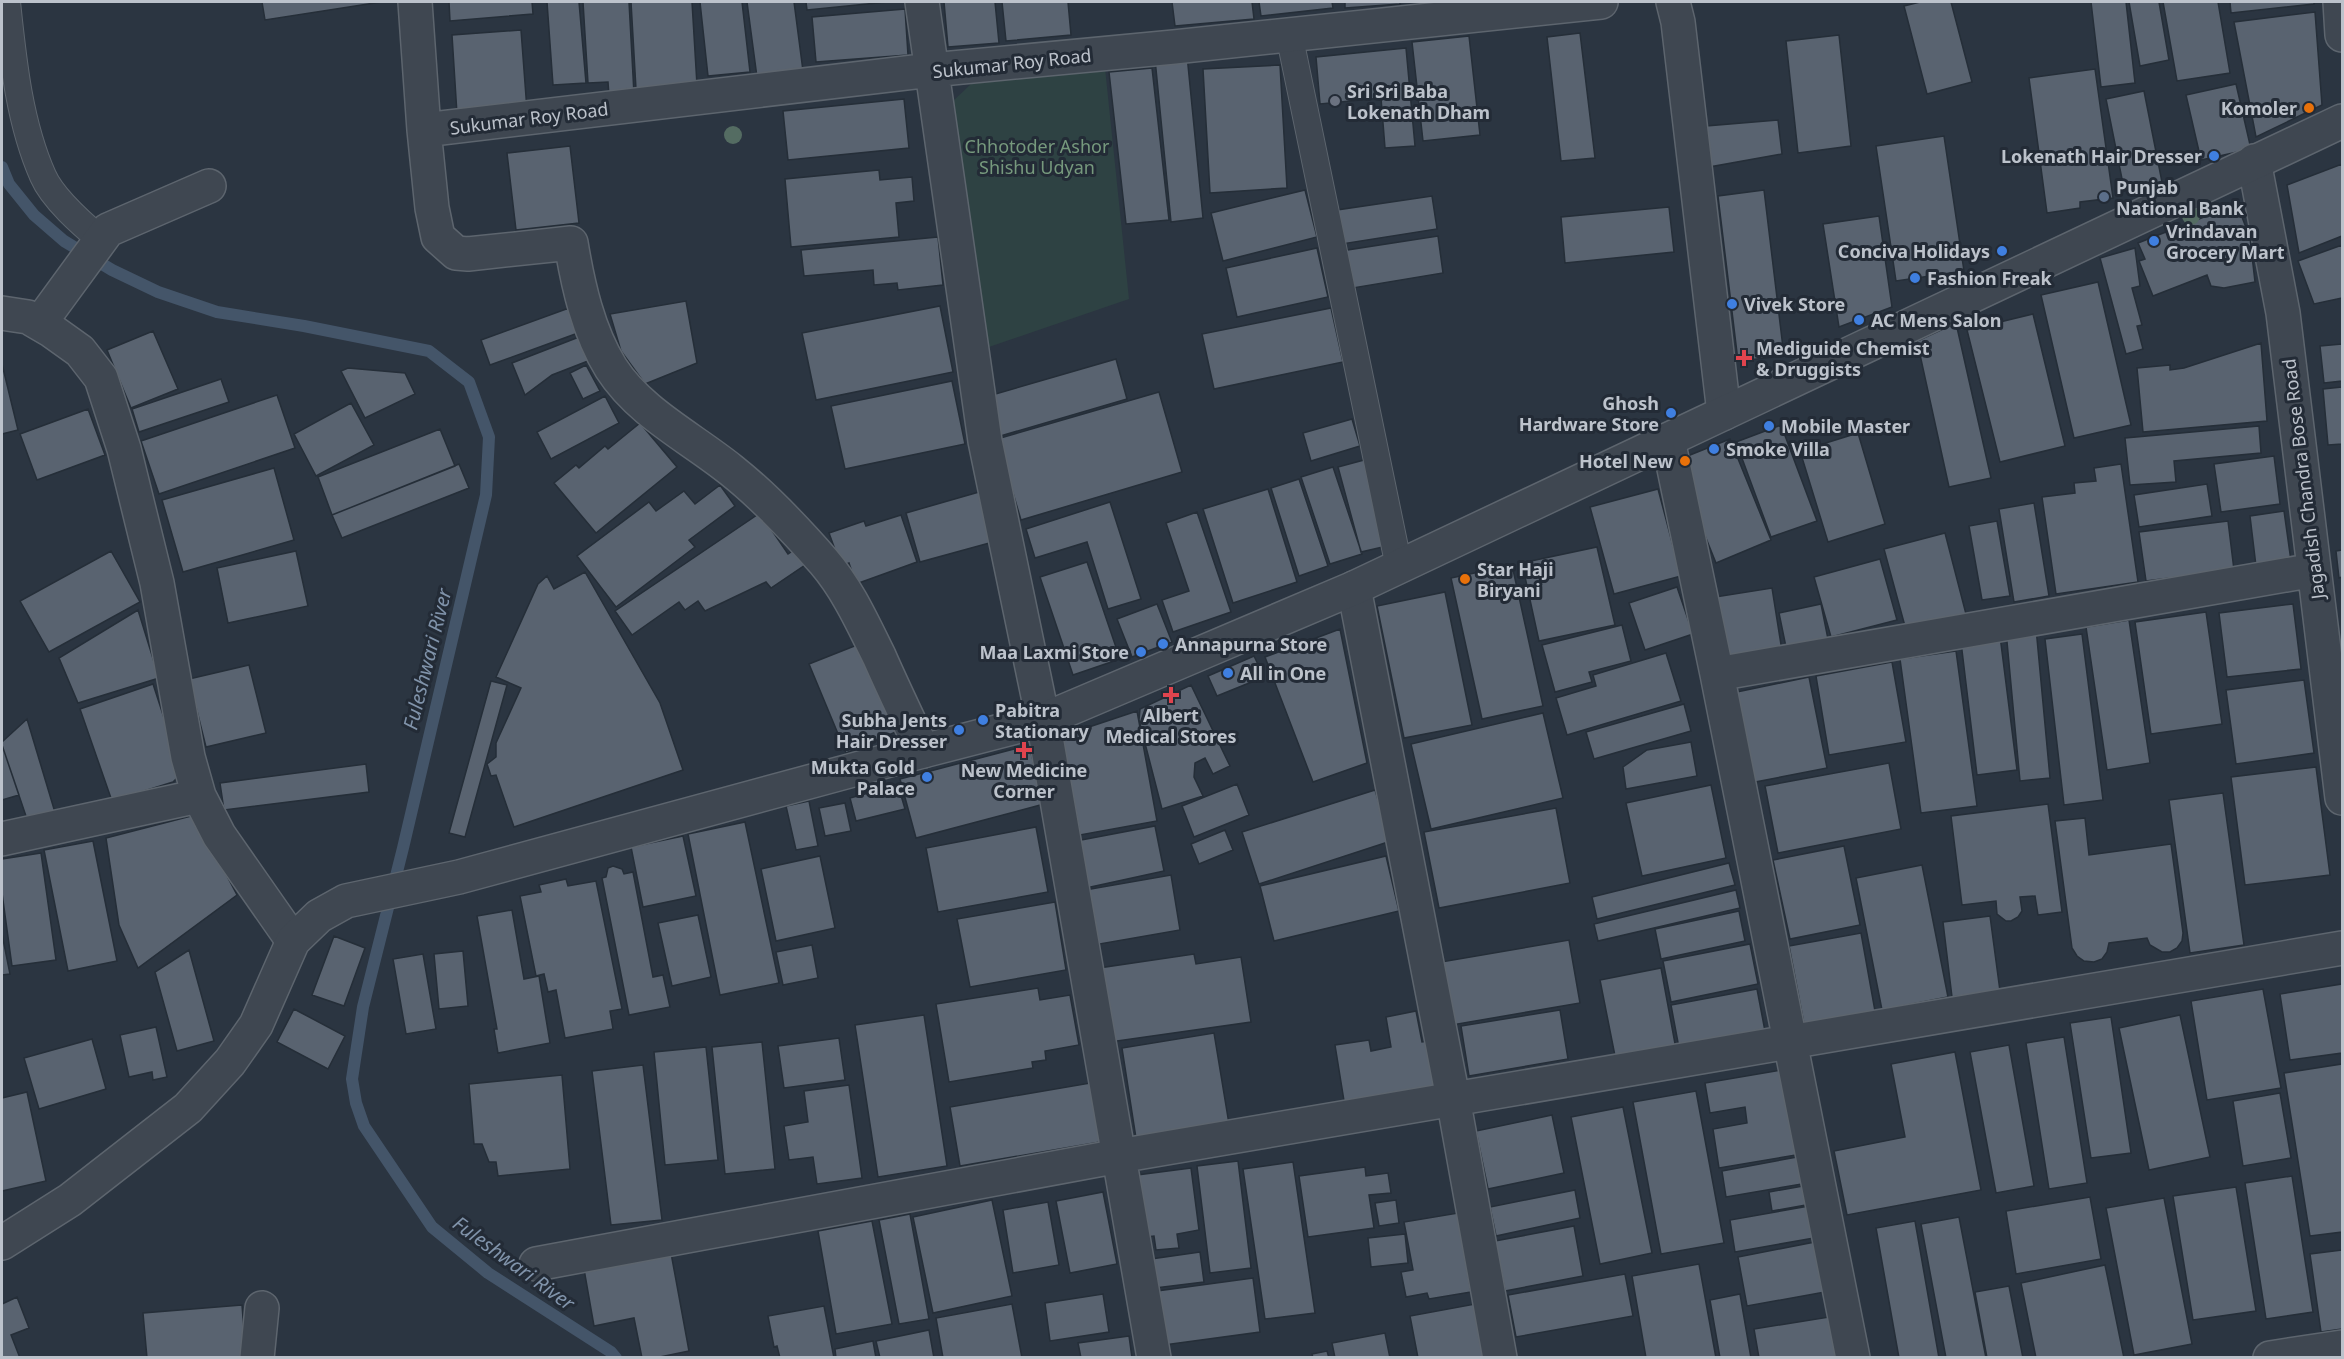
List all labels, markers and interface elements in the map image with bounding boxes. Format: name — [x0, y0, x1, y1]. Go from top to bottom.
street label: Sukumar Roy Road — [931, 43, 1093, 83]
place label: Sri Sri Baba Lokenath Dham — [1347, 79, 1490, 124]
marker: Sri Sri Baba Lokenath Dham — [1328, 94, 1342, 108]
street label: Sukumar Roy Road — [448, 96, 610, 140]
place label: Komoler — [2221, 96, 2297, 120]
marker: Komoler — [2302, 101, 2316, 115]
park label: Chhotoder Ashor Shishu Udyan — [965, 134, 1110, 179]
place label: Lokenath Hair Dresser — [2001, 144, 2202, 168]
marker: Lokenath Hair Dresser — [2207, 149, 2221, 163]
place label: Punjab National Bank — [2116, 175, 2245, 220]
marker: Punjab National Bank — [2097, 190, 2111, 204]
place label: Vrindavan Grocery Mart — [2166, 219, 2285, 264]
marker: Vrindavan Grocery Mart — [2147, 234, 2161, 248]
place label: Conciva Holidays — [1838, 239, 1990, 263]
marker: Conciva Holidays — [1995, 244, 2009, 258]
place label: Fashion Freak — [1927, 266, 2053, 290]
marker: Fashion Freak — [1908, 271, 1922, 285]
place label: Vivek Store — [1744, 292, 1845, 316]
marker: Vivek Store — [1725, 297, 1739, 311]
place label: AC Mens Salon — [1871, 308, 2001, 332]
marker: AC Mens Salon — [1852, 313, 1866, 327]
place label: Mediguide Chemist & Druggists — [1756, 336, 1930, 381]
marker: Mediguide Chemist & Druggists — [1737, 351, 1751, 365]
street label: Jagadish Chandra Bose Road — [2276, 357, 2330, 603]
place label: Ghosh Hardware Store — [1519, 391, 1659, 436]
marker: Ghosh Hardware Store — [1664, 406, 1678, 420]
place label: Mobile Master — [1781, 414, 1910, 438]
marker: Mobile Master — [1762, 419, 1776, 433]
place label: Smoke Villa — [1726, 437, 1830, 461]
marker: Smoke Villa — [1707, 442, 1721, 456]
place label: Hotel New — [1579, 449, 1674, 473]
marker: Hotel New — [1678, 454, 1692, 468]
place label: Star Haji Biryani — [1477, 557, 1554, 602]
marker: Star Haji Biryani — [1458, 572, 1472, 586]
water label: Fuleshwari River — [396, 585, 458, 732]
place label: Annapurna Store — [1175, 632, 1327, 656]
marker: Annapurna Store — [1156, 637, 1170, 651]
place label: Maa Laxmi Store — [980, 640, 1129, 664]
marker: Maa Laxmi Store — [1134, 645, 1148, 659]
place label: All in One — [1240, 661, 1326, 685]
marker: All in One — [1221, 666, 1235, 680]
marker: Albert Medical Stores — [1164, 688, 1178, 702]
place label: Pabitra Stationary — [995, 698, 1089, 743]
place label: Albert Medical Stores — [1105, 703, 1237, 748]
place label: Subha Jents Hair Dresser — [836, 708, 947, 753]
marker: Pabitra Stationary — [976, 713, 990, 727]
marker: Subha Jents Hair Dresser — [952, 723, 966, 737]
marker: New Medicine Corner — [1017, 743, 1031, 757]
place label: Mukta Gold Palace — [811, 755, 915, 800]
place label: New Medicine Corner — [961, 758, 1087, 803]
marker: Mukta Gold Palace — [920, 770, 934, 784]
water label: Fuleshwari River — [448, 1210, 581, 1317]

